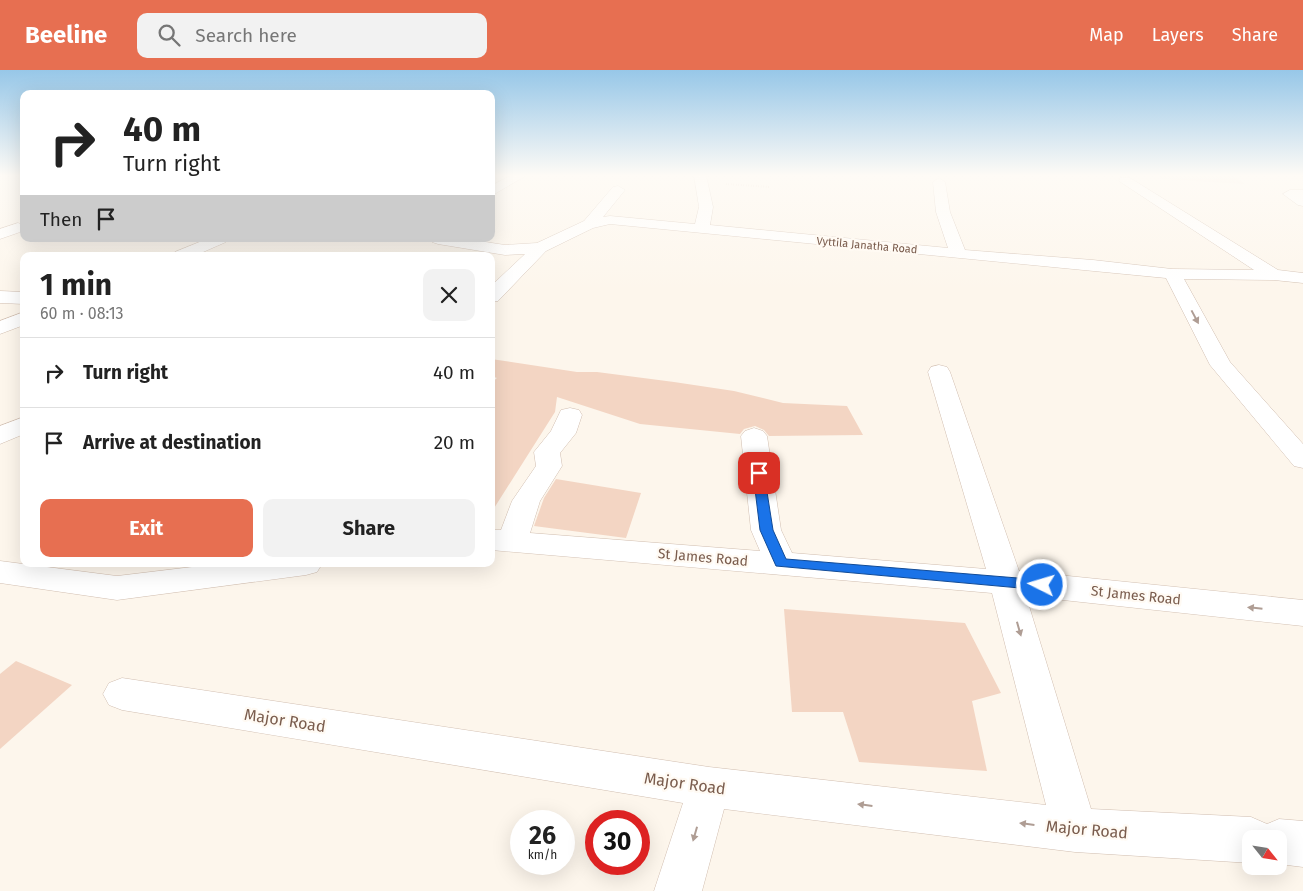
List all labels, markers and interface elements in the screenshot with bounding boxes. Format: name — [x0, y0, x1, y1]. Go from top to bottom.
search box — [137, 13, 487, 58]
text: Beeline — [25, 21, 107, 49]
icon: search — [155, 21, 183, 49]
text: Search here — [195, 24, 297, 47]
text: Map — [1089, 24, 1124, 46]
text: Layers — [1152, 24, 1204, 46]
text: Share — [1232, 24, 1278, 46]
text: 40 m — [123, 108, 201, 150]
icon: right — [40, 110, 105, 175]
text: Turn right — [123, 150, 220, 177]
icon: arrive — [92, 205, 120, 233]
text: Then — [40, 208, 82, 231]
street label: Vyttila Janatha Road — [816, 235, 918, 256]
text: 1 min — [40, 267, 112, 303]
button: close — [423, 269, 475, 321]
text: 60 m · 08:13 — [40, 304, 124, 323]
one-way arrow — [1191, 311, 1200, 324]
icon: right — [40, 359, 68, 387]
text: Turn right — [83, 361, 168, 384]
text: 40 m — [433, 361, 475, 384]
icon: arrive — [40, 429, 68, 457]
text: Arrive at destination — [83, 431, 262, 454]
text: 20 m — [434, 431, 475, 454]
pin — [738, 452, 780, 494]
icon: arrive — [745, 459, 773, 487]
button: Exit — [40, 499, 253, 557]
button: Share — [263, 499, 475, 557]
street label: St James Road — [657, 545, 749, 570]
position arrow — [1015, 558, 1067, 610]
street label: St James Road — [1090, 582, 1182, 609]
one-way arrow — [1246, 604, 1262, 612]
one-way arrow — [1016, 622, 1024, 637]
street label: Major Road — [243, 705, 327, 736]
street label: Major Road — [643, 768, 727, 799]
one-way arrow — [857, 801, 873, 809]
speed limit sign: 30 — [585, 810, 650, 875]
street label: Major Road — [1045, 816, 1129, 843]
one-way arrow — [1019, 820, 1035, 828]
text: 26 — [529, 821, 556, 851]
one-way arrow — [691, 826, 699, 841]
north arrow — [1242, 830, 1288, 875]
map controls — [1242, 830, 1287, 875]
text: km/h — [528, 848, 557, 862]

